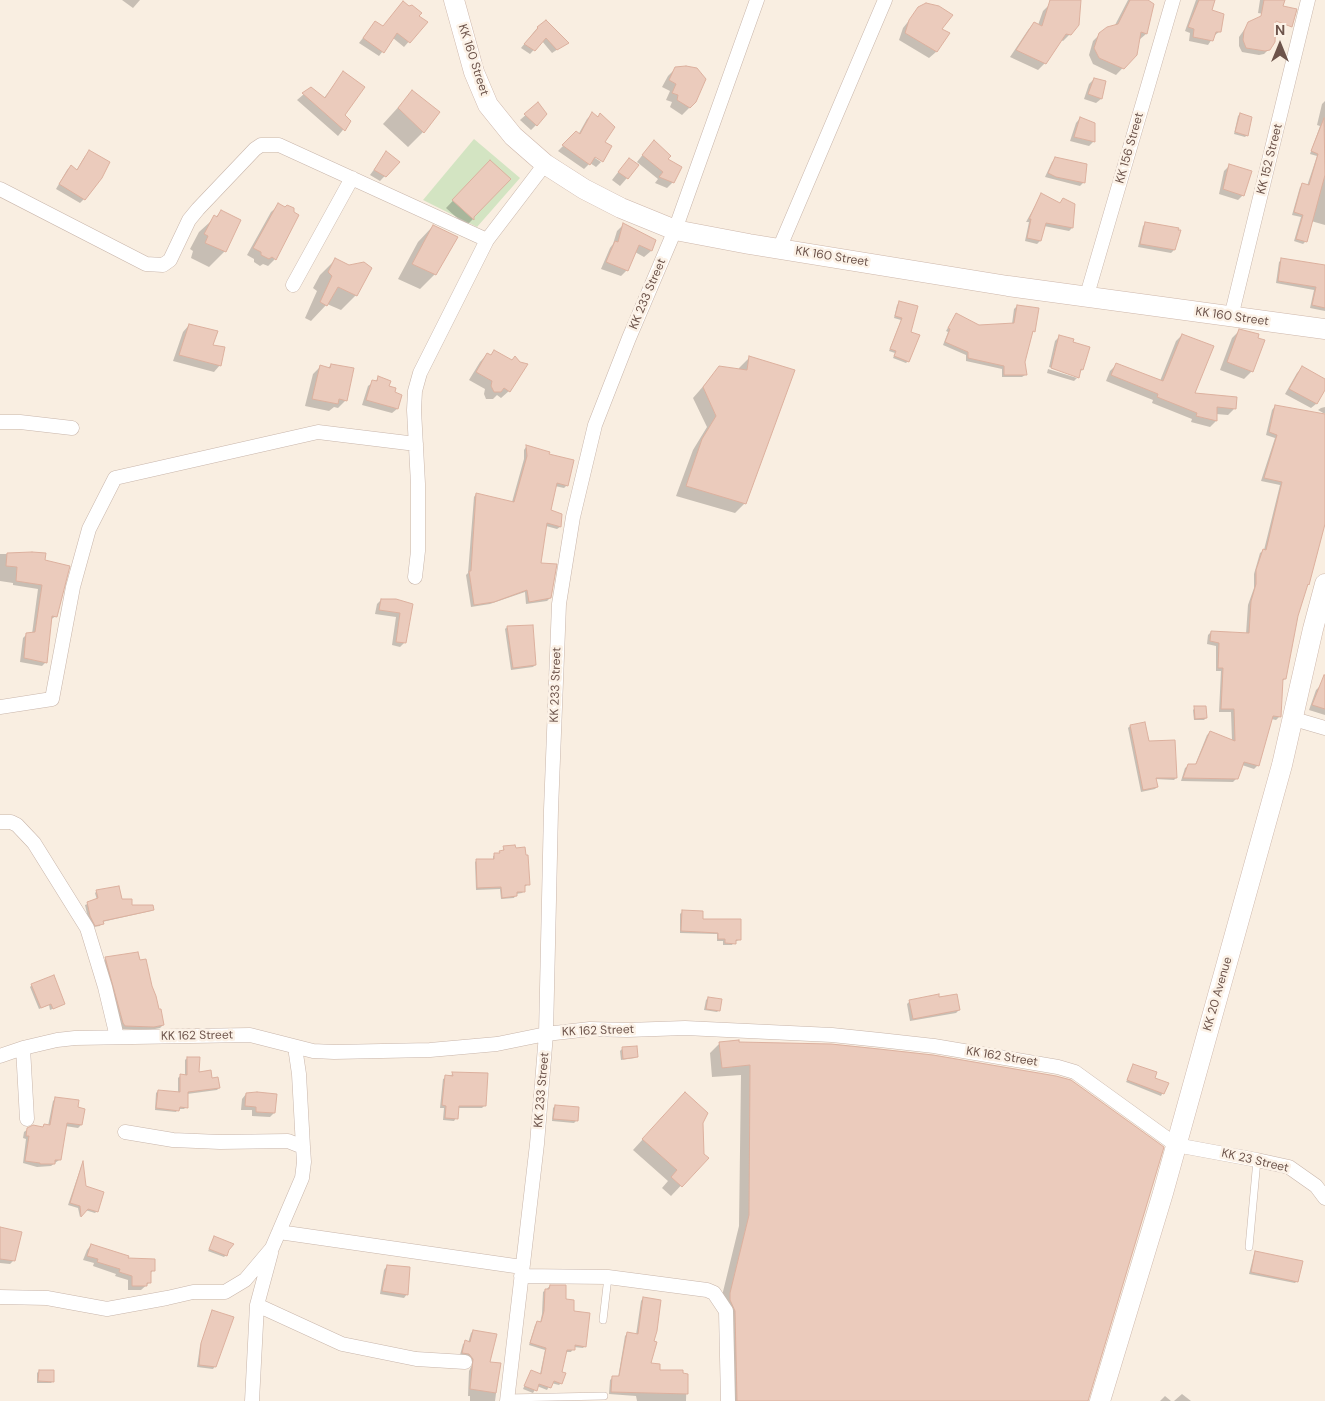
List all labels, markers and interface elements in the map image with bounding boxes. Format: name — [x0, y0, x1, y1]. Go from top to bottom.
north arrow — [1255, 20, 1305, 70]
text: N — [1275, 21, 1285, 39]
street label: KK 160 Street — [455, 23, 491, 97]
street label: KK 156 Street — [1113, 111, 1147, 185]
street label: KK 152 Street — [1254, 122, 1286, 196]
street label: KK 160 Street — [794, 244, 870, 270]
street label: KK 233 Street — [627, 256, 669, 332]
street label: KK 160 Street — [1194, 305, 1270, 329]
street label: KK 233 Street — [547, 647, 565, 723]
street label: KK 20 Avenue — [1201, 955, 1235, 1033]
street label: KK 162 Street — [562, 1023, 634, 1039]
street label: KK 162 Street — [161, 1028, 233, 1044]
street label: KK 162 Street — [965, 1044, 1039, 1070]
street label: KK 233 Street — [532, 1052, 552, 1128]
street label: KK 23 Street — [1220, 1146, 1290, 1176]

